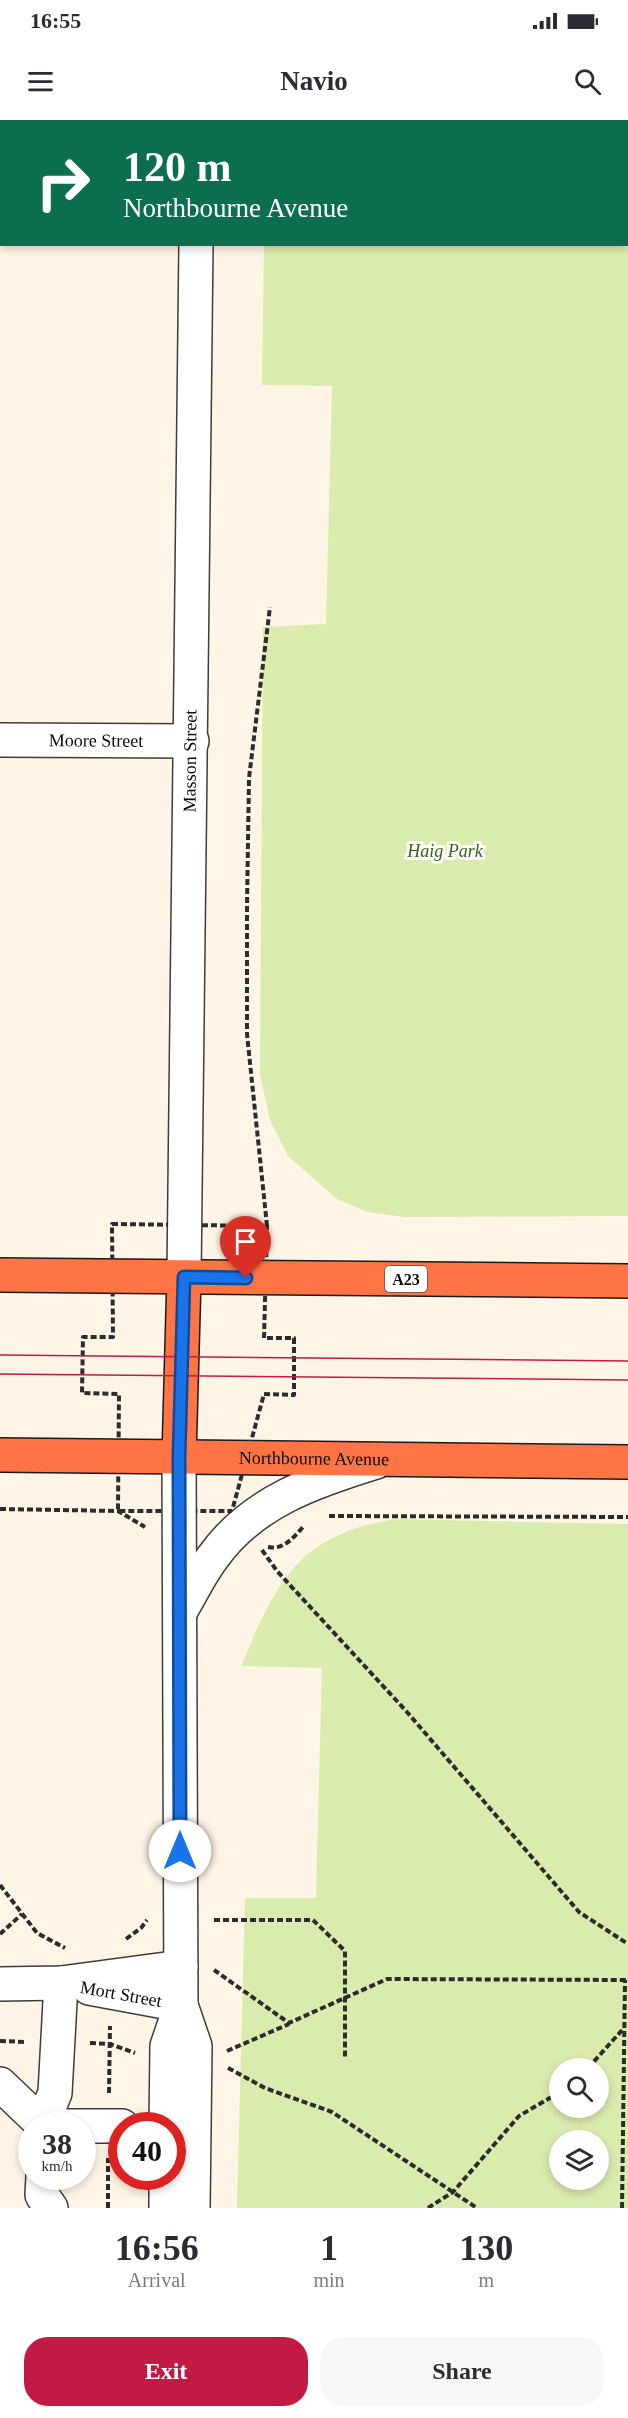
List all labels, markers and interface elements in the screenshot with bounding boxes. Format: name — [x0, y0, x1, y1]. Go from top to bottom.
text: 16:55 — [30, 8, 81, 33]
icon: menu — [24, 65, 57, 98]
icon: search — [571, 65, 604, 98]
text: Navio — [280, 66, 348, 96]
icon: right — [24, 144, 102, 222]
text: 120 m — [123, 144, 232, 190]
text: Northbourne Avenue — [123, 193, 348, 223]
street label: Masson Street — [179, 710, 201, 812]
street label: Moore Street — [49, 730, 143, 751]
park label: Haig Park — [406, 841, 484, 861]
pin — [220, 1216, 271, 1278]
icon: arrive — [229, 1225, 262, 1258]
road number: A23 — [385, 1266, 427, 1292]
street label: Northbourne Avenue — [239, 1448, 389, 1469]
position arrow — [148, 1819, 212, 1883]
street label: Mort Street — [79, 1977, 163, 2011]
map controls — [549, 2058, 609, 2190]
button: search — [549, 2058, 609, 2118]
speed limit sign: 40 — [108, 2112, 186, 2190]
text: 38 — [42, 2127, 72, 2160]
button: layers — [549, 2130, 609, 2190]
text: km/h — [42, 2158, 72, 2174]
text: 16:56 — [115, 2228, 199, 2268]
text: 1 — [320, 2228, 338, 2268]
text: 130 — [459, 2228, 513, 2268]
text: Arrival — [128, 2269, 186, 2291]
text: min — [313, 2269, 345, 2291]
text: m — [479, 2269, 494, 2291]
button: Exit — [24, 2337, 308, 2406]
button: Share — [320, 2337, 604, 2406]

